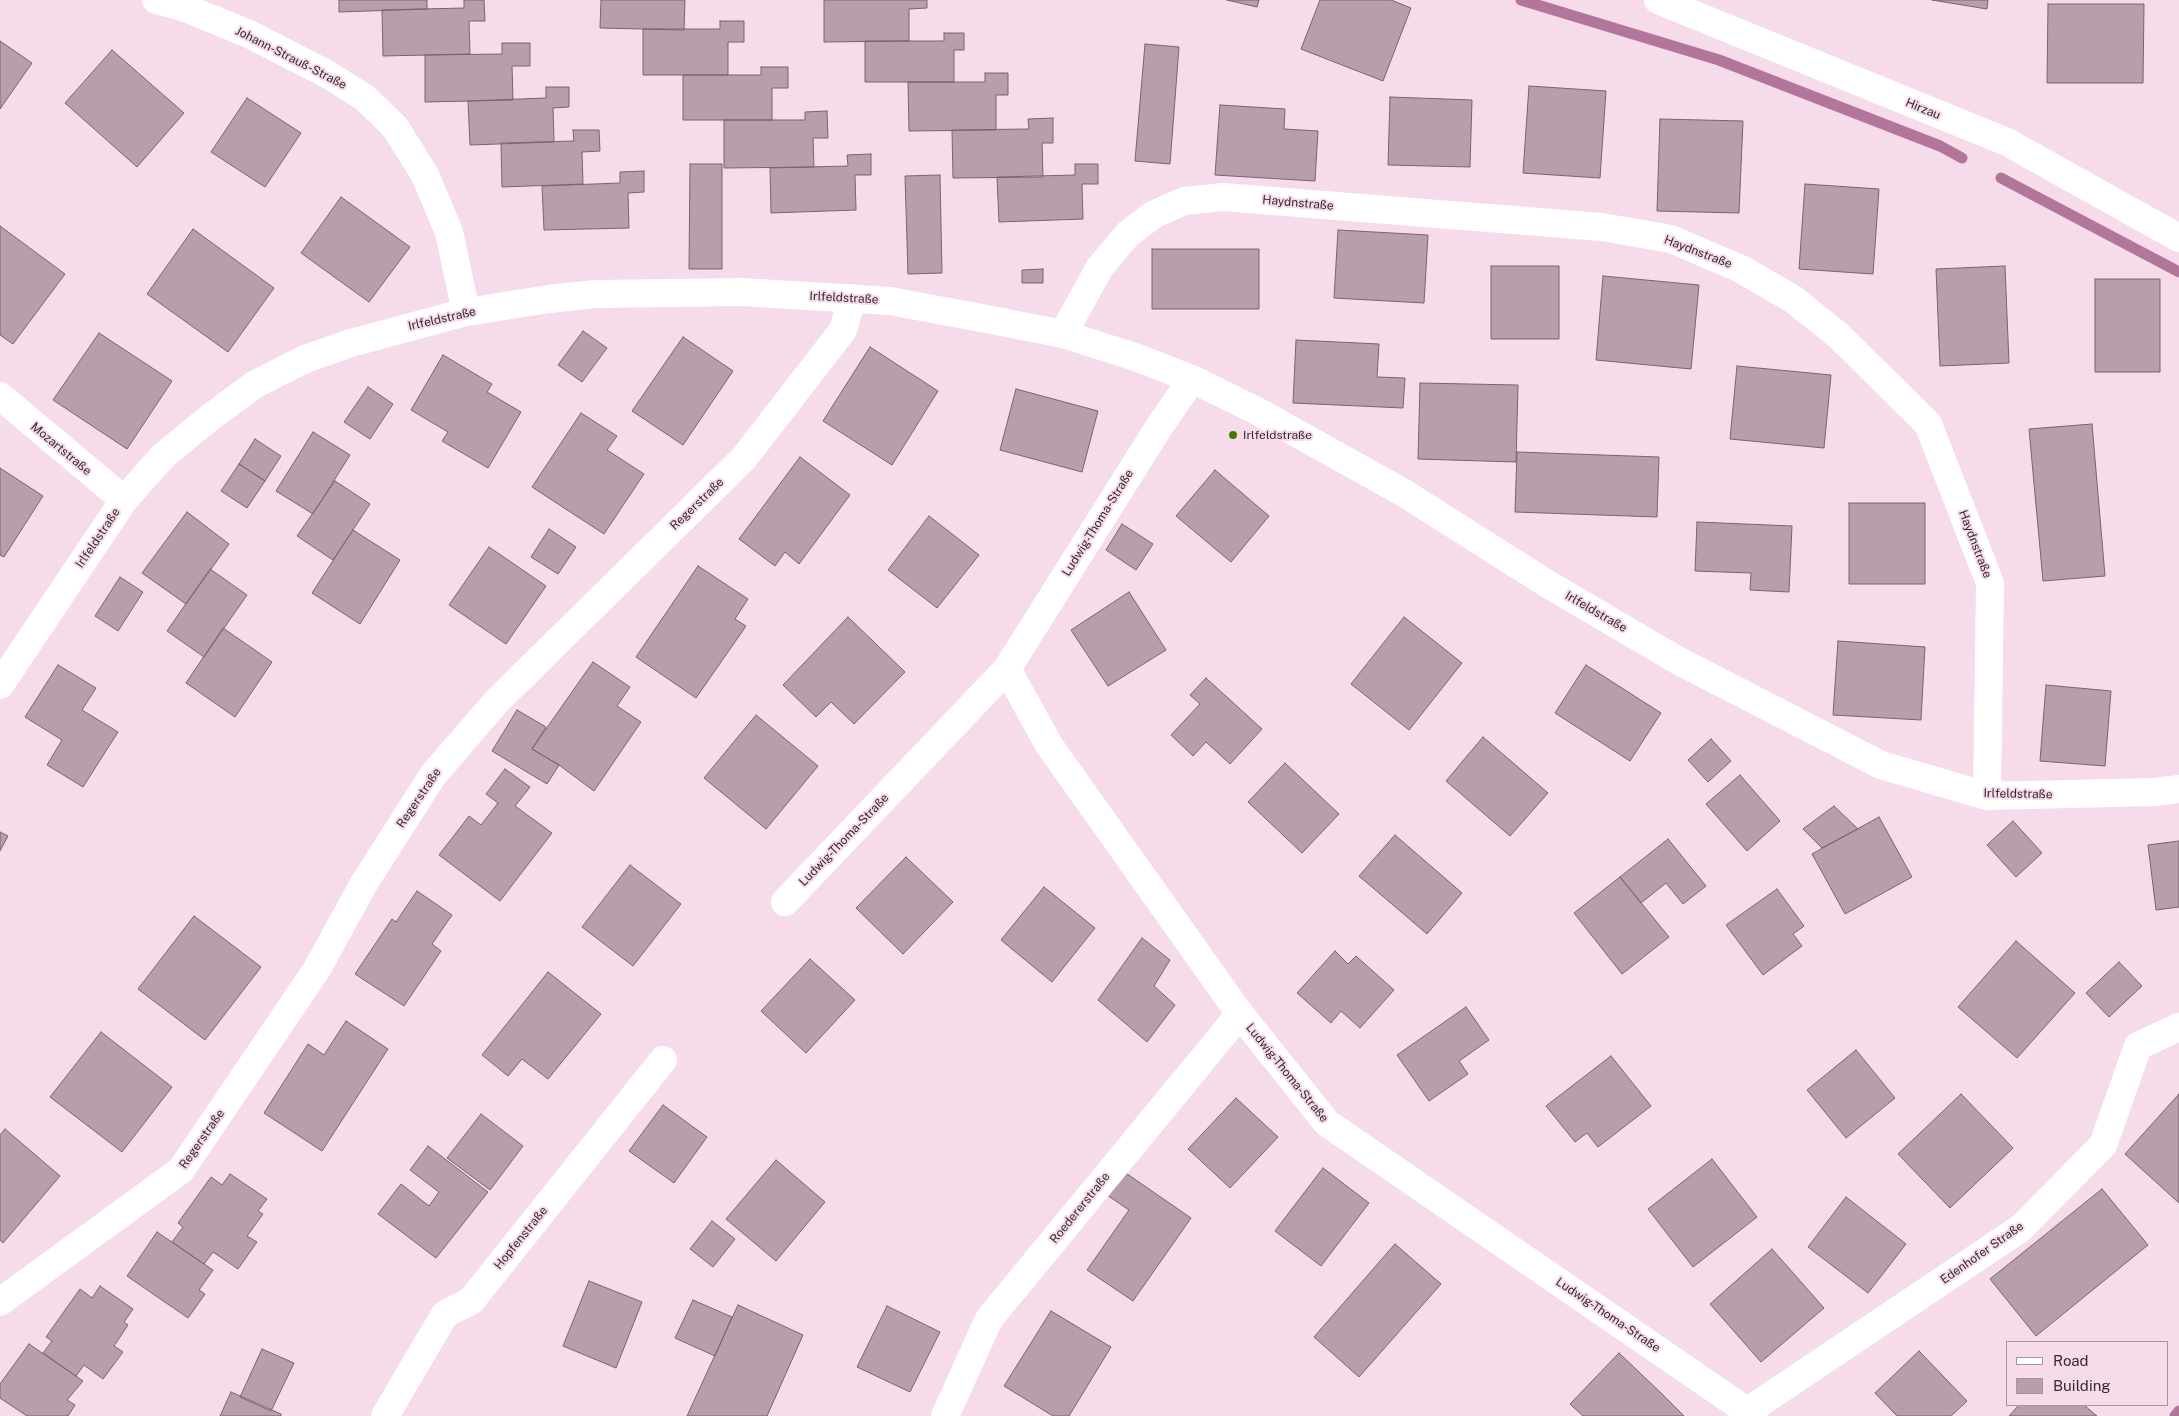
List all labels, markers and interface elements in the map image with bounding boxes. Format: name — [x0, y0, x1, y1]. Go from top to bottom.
street label: Johann-Strauß-Straße — [233, 24, 349, 92]
street label: Hirzau — [1903, 95, 1943, 123]
street label: Haydnstraße — [1262, 193, 1334, 213]
street label: Haydnstraße — [1662, 232, 1734, 272]
street label: Irlfeldstraße — [809, 289, 879, 307]
street label: Irlfeldstraße — [407, 304, 477, 334]
street label: Mozartstraße — [28, 420, 94, 478]
place label: Irlfeldstraße — [1243, 428, 1312, 442]
marker: Irlfeldstraße — [1227, 429, 1239, 441]
street label: Ludwig-Thoma-Straße — [1059, 467, 1137, 579]
street label: Regerstraße — [667, 475, 727, 533]
street label: Irlfeldstraße — [73, 505, 123, 571]
street label: Haydnstraße — [1955, 508, 1995, 580]
street label: Irlfeldstraße — [1563, 589, 1629, 635]
street label: Regerstraße — [394, 765, 444, 831]
street label: Irlfeldstraße — [1983, 786, 2053, 802]
street label: Ludwig-Thoma-Straße — [796, 791, 892, 889]
street label: Ludwig-Thoma-Straße — [1243, 1021, 1331, 1125]
street label: Regerstraße — [176, 1107, 228, 1171]
street label: Roedererstraße — [1047, 1170, 1113, 1246]
street label: Hopfenstraße — [491, 1204, 551, 1272]
street label: Edenhofer Straße — [1938, 1219, 2026, 1287]
street label: Ludwig-Thoma-Straße — [1553, 1275, 1663, 1355]
legend — [2006, 1341, 2169, 1406]
text: Road — [2053, 1352, 2089, 1369]
text: Building — [2053, 1377, 2111, 1394]

